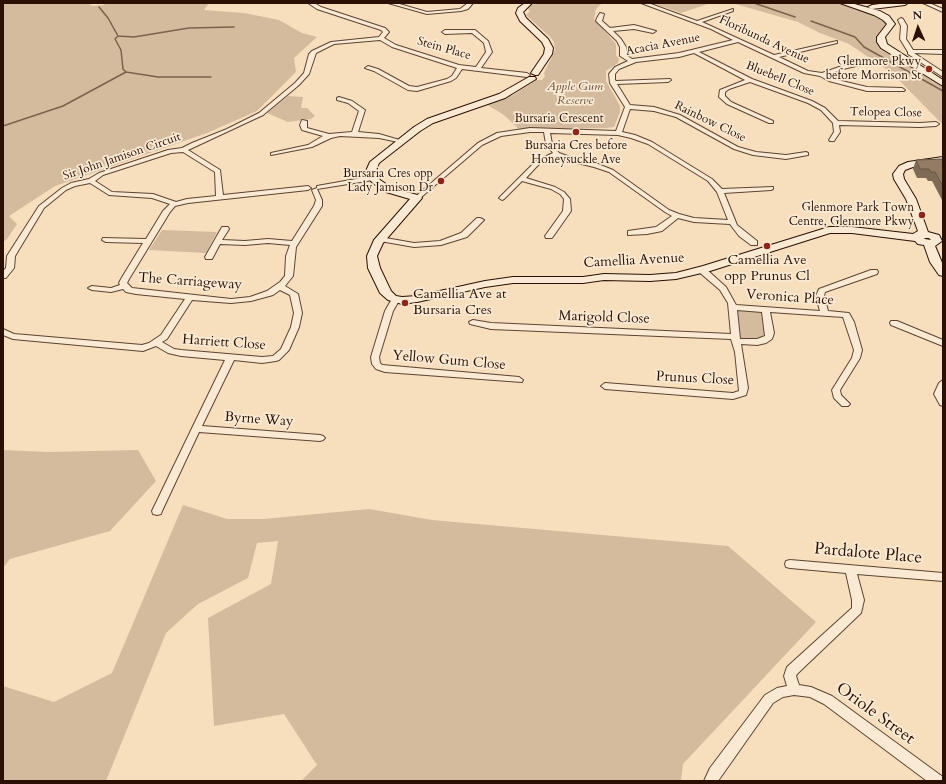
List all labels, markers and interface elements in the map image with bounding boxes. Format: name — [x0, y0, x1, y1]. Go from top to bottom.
north arrow — [898, 8, 938, 48]
text: N — [912, 8, 922, 23]
street label: Floribunda Avenue — [717, 13, 811, 67]
street label: Acacia Avenue — [625, 31, 701, 59]
street label: Stein Place — [416, 35, 472, 63]
place label: Glenmore Pkwy before Morrison St — [826, 55, 921, 83]
street label: Bluebell Close — [744, 59, 816, 99]
marker: Glenmore Pkwy before Morrison St — [924, 64, 934, 74]
park label: Apple Gum Reserve — [547, 80, 603, 108]
street label: Rainbow Close — [672, 99, 748, 145]
street label: Telopea Close — [850, 105, 922, 121]
street label: Bursaria Crescent — [514, 112, 604, 126]
marker: Bursaria Cres before Honeysuckle Ave — [571, 127, 581, 137]
street label: Sir John Jamison Circuit — [61, 130, 183, 184]
place label: Bursaria Cres before Honeysuckle Ave — [525, 139, 627, 167]
place label: Bursaria Cres opp Lady Jamison Dr — [343, 167, 433, 195]
marker: Bursaria Cres opp Lady Jamison Dr — [436, 176, 446, 186]
place label: Glenmore Park Town Centre, Glenmore Pkwy — [789, 201, 914, 229]
marker: Glenmore Park Town Centre, Glenmore Pkwy — [917, 210, 927, 220]
marker: Camellia Ave opp Prunus Cl — [762, 241, 772, 251]
street label: Camellia Avenue — [583, 250, 685, 272]
place label: Camellia Ave opp Prunus Cl — [724, 253, 810, 286]
street label: The Carriageway — [138, 270, 242, 294]
place label: Camellia Ave at Bursaria Cres — [413, 287, 506, 320]
street label: Veronica Place — [746, 287, 834, 309]
marker: Camellia Ave at Bursaria Cres — [400, 298, 410, 308]
street label: Marigold Close — [558, 308, 650, 328]
street label: Harriett Close — [182, 332, 266, 354]
street label: Yellow Gum Close — [392, 348, 506, 374]
street label: Prunus Close — [656, 369, 734, 389]
street label: Byrne Way — [224, 409, 294, 431]
street label: Pardalote Place — [813, 539, 923, 569]
street label: Oriole Street — [832, 679, 918, 749]

